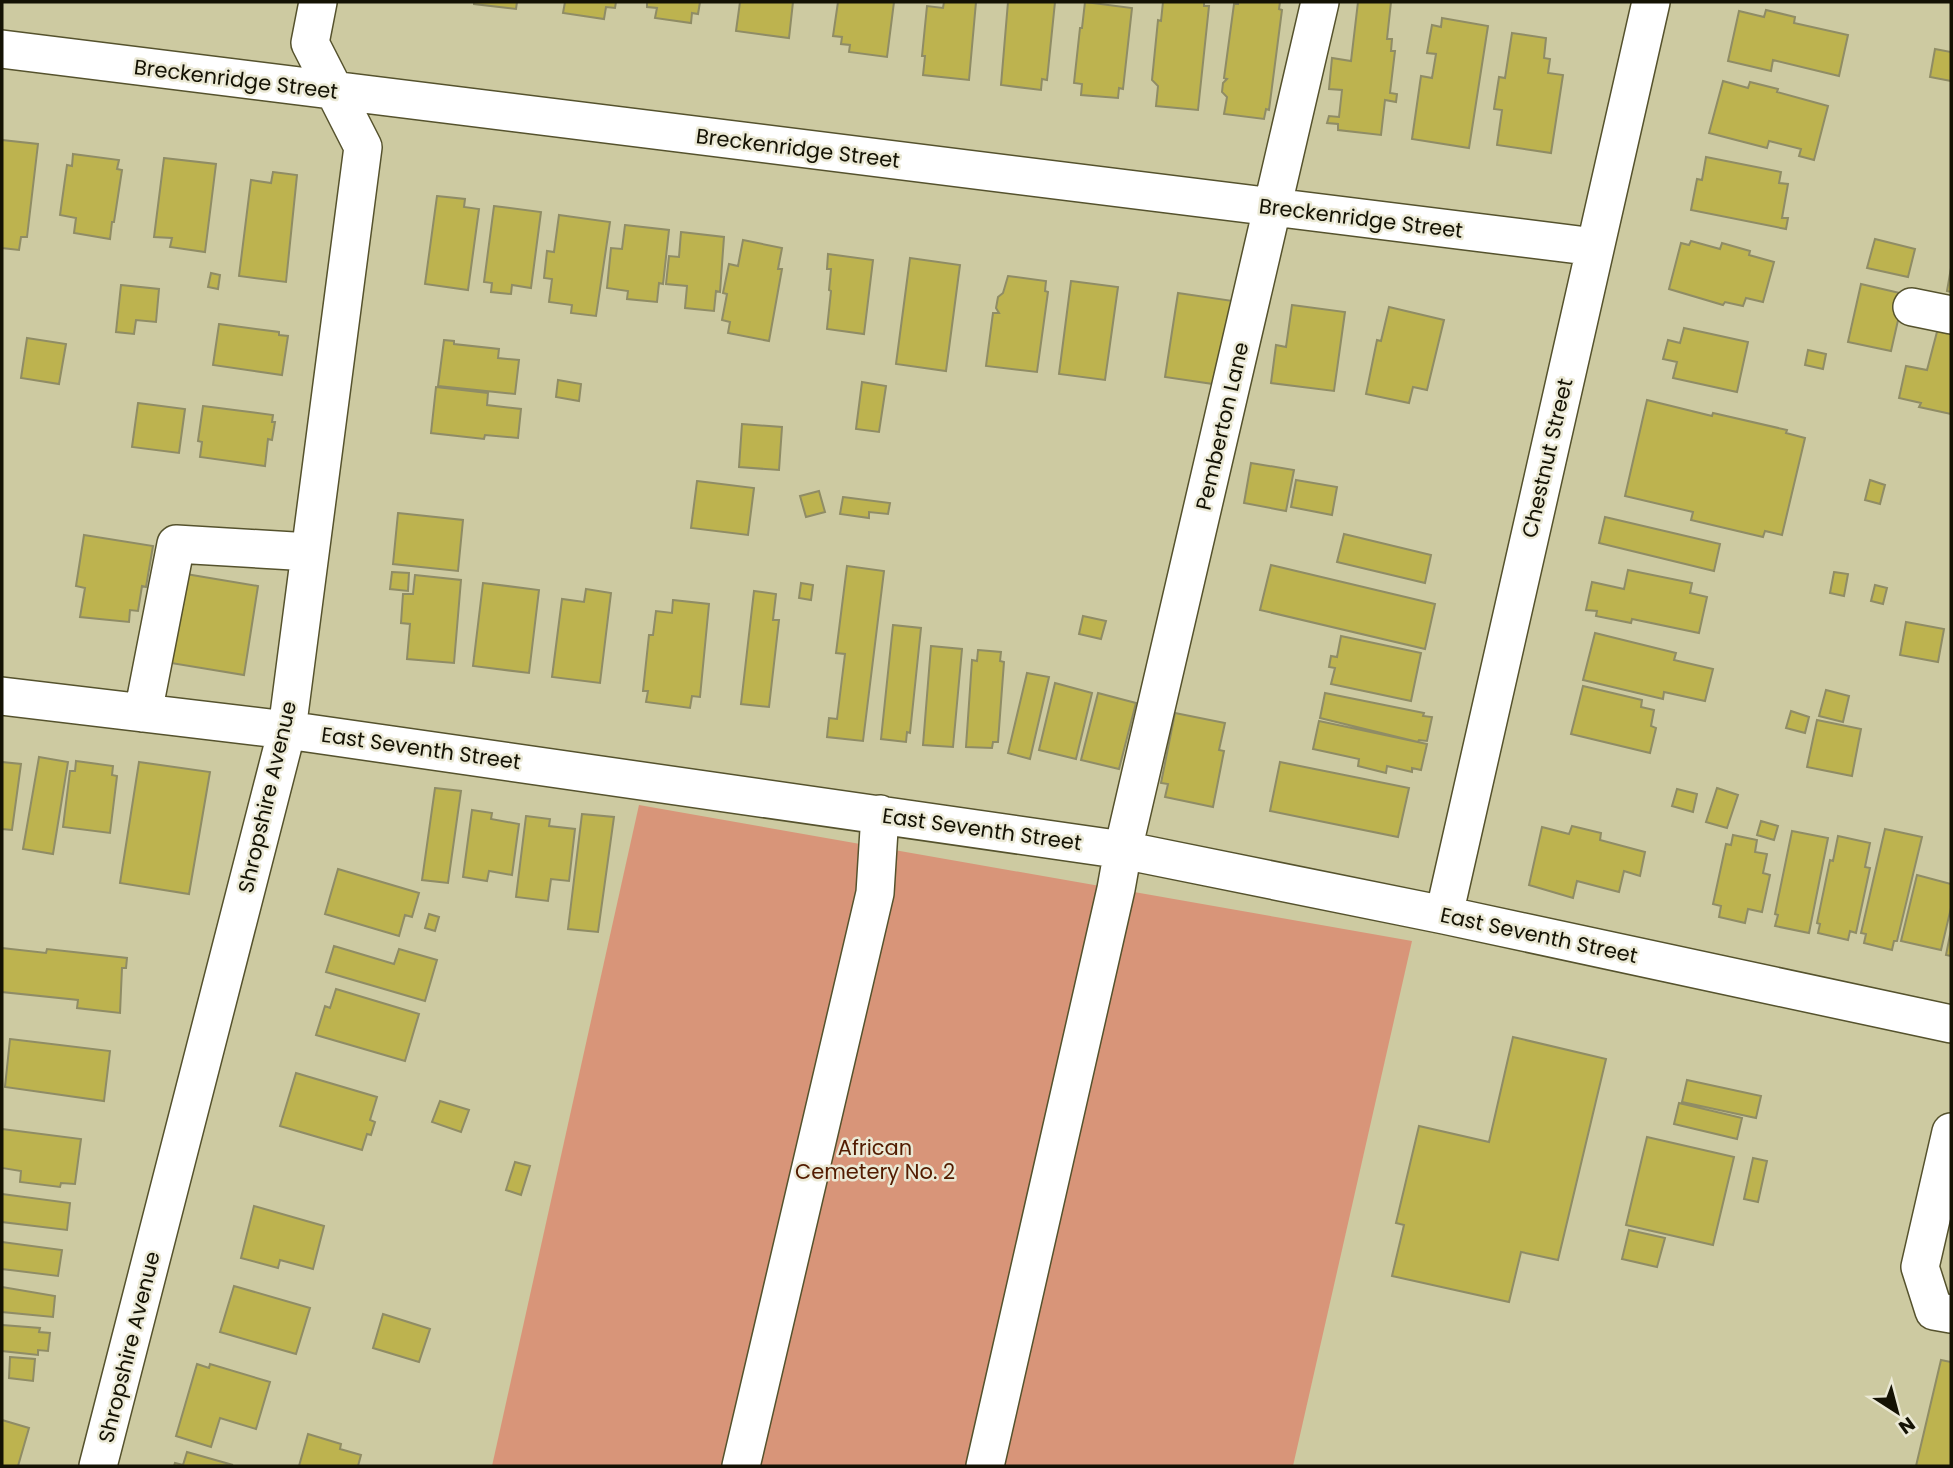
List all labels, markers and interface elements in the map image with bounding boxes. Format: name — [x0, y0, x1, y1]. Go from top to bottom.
street label: Breckenridge Street — [132, 52, 340, 106]
street label: Breckenridge Street — [694, 121, 902, 175]
street label: Breckenridge Street — [1257, 191, 1465, 245]
street label: Pemberton Lane — [1189, 339, 1255, 513]
street label: Chestnut Street — [1515, 375, 1579, 541]
street label: Shropshire Avenue — [231, 698, 303, 896]
street label: East Seventh Street — [319, 720, 523, 776]
street label: East Seventh Street — [880, 801, 1084, 857]
street label: East Seventh Street — [1438, 900, 1640, 970]
park label: African Cemetery No. 2 — [795, 1133, 955, 1186]
street label: Shropshire Avenue — [91, 1248, 167, 1446]
north arrow — [1862, 1377, 1932, 1447]
text: N — [1893, 1410, 1920, 1440]

